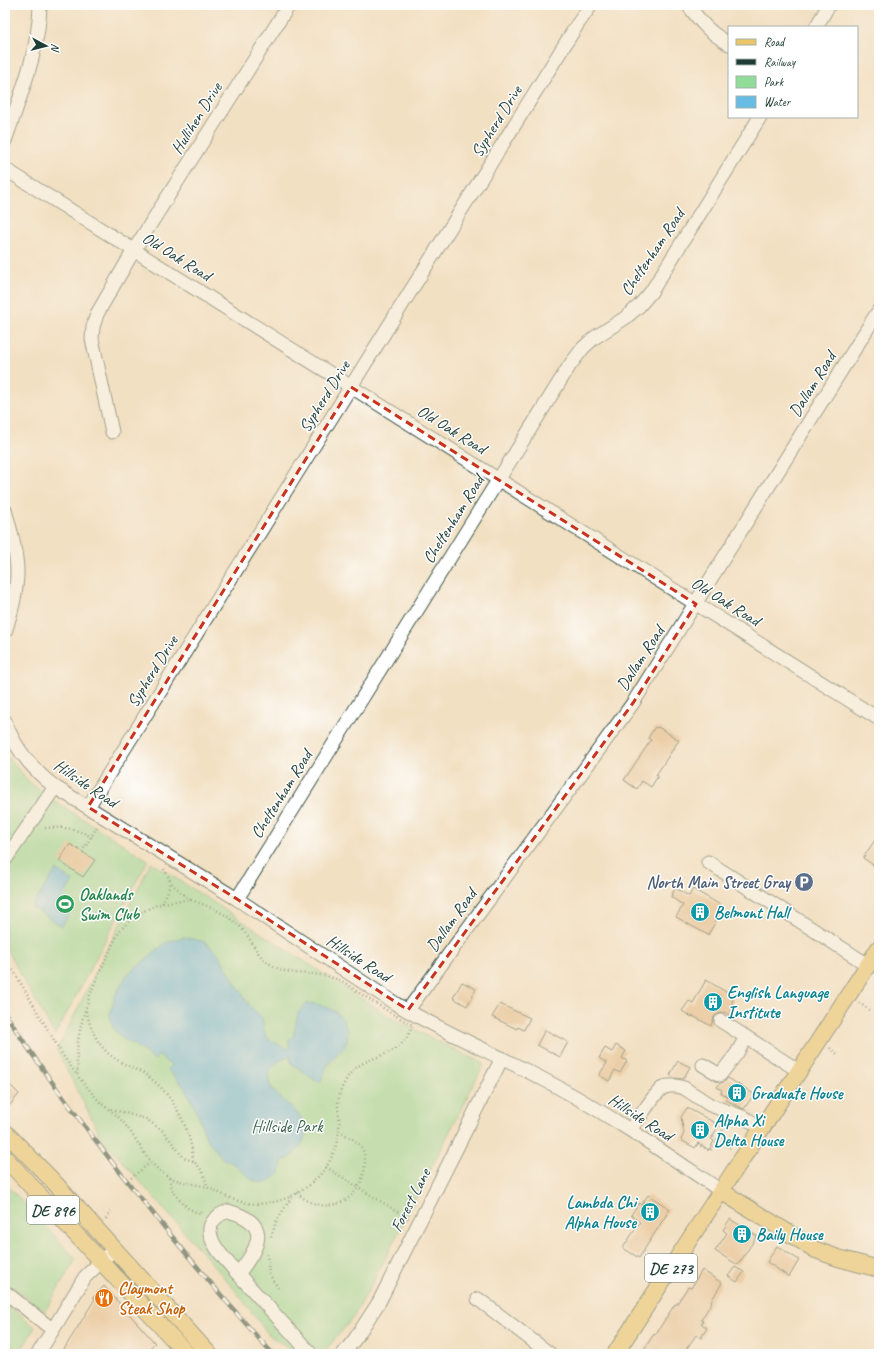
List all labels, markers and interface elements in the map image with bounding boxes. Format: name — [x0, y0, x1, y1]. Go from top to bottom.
north arrow — [26, 26, 66, 66]
legend — [728, 26, 858, 118]
text: Road — [764, 34, 786, 50]
text: N — [48, 43, 63, 54]
text: Railway — [764, 54, 796, 70]
text: Park — [764, 74, 785, 90]
street label: Hullihen Drive — [166, 77, 227, 158]
street label: Sypherd Drive — [466, 80, 527, 161]
text: Water — [764, 94, 792, 110]
street label: Cheltenham Road — [616, 203, 690, 300]
street label: Old Oak Road — [138, 227, 217, 287]
street label: Dallam Road — [784, 346, 842, 421]
street label: Sypherd Drive — [294, 355, 355, 436]
street label: Old Oak Road — [413, 400, 492, 460]
street label: Cheltenham Road — [418, 469, 490, 567]
street label: Old Oak Road — [687, 572, 766, 632]
street label: Dallam Road — [612, 620, 670, 694]
street label: Sypherd Drive — [122, 630, 183, 711]
street label: Cheltenham Road — [246, 744, 318, 842]
street label: Hillside Road — [50, 754, 124, 814]
parking icon: North Main Street Gray — [793, 871, 815, 893]
place label: North Main Street Gray — [647, 872, 792, 893]
street label: Dallam Road — [422, 883, 483, 956]
place label: Oaklands Swim Club — [79, 884, 140, 925]
sports icon: Oaklands Swim Club — [54, 893, 76, 915]
building icon: Belmont Hall — [689, 901, 711, 923]
place label: Belmont Hall — [714, 902, 792, 923]
street label: Hillside Road — [323, 930, 398, 989]
place label: English Language Institute — [727, 982, 830, 1023]
building icon: English Language Institute — [702, 991, 724, 1013]
building icon: Graduate House — [726, 1082, 748, 1104]
place label: Graduate House — [751, 1083, 845, 1104]
street label: Hillside Road — [605, 1089, 680, 1148]
place label: Alpha Xi Delta House — [714, 1110, 785, 1151]
park label: Hillside Park — [252, 1116, 324, 1137]
building icon: Alpha Xi Delta House — [689, 1119, 711, 1141]
street label: Forest Lane — [386, 1164, 436, 1235]
place label: Lambda Chi Alpha House — [564, 1192, 639, 1233]
road number: DE 896 — [27, 1196, 79, 1224]
building icon: Lambda Chi Alpha House — [639, 1201, 661, 1223]
building icon: Baily House — [731, 1223, 753, 1245]
place label: Baily House — [756, 1224, 824, 1245]
road number: DE 273 — [645, 1254, 697, 1282]
place label: Claymont Steak Shop — [118, 1278, 186, 1319]
restaurant icon: Claymont Steak Shop — [93, 1287, 115, 1309]

